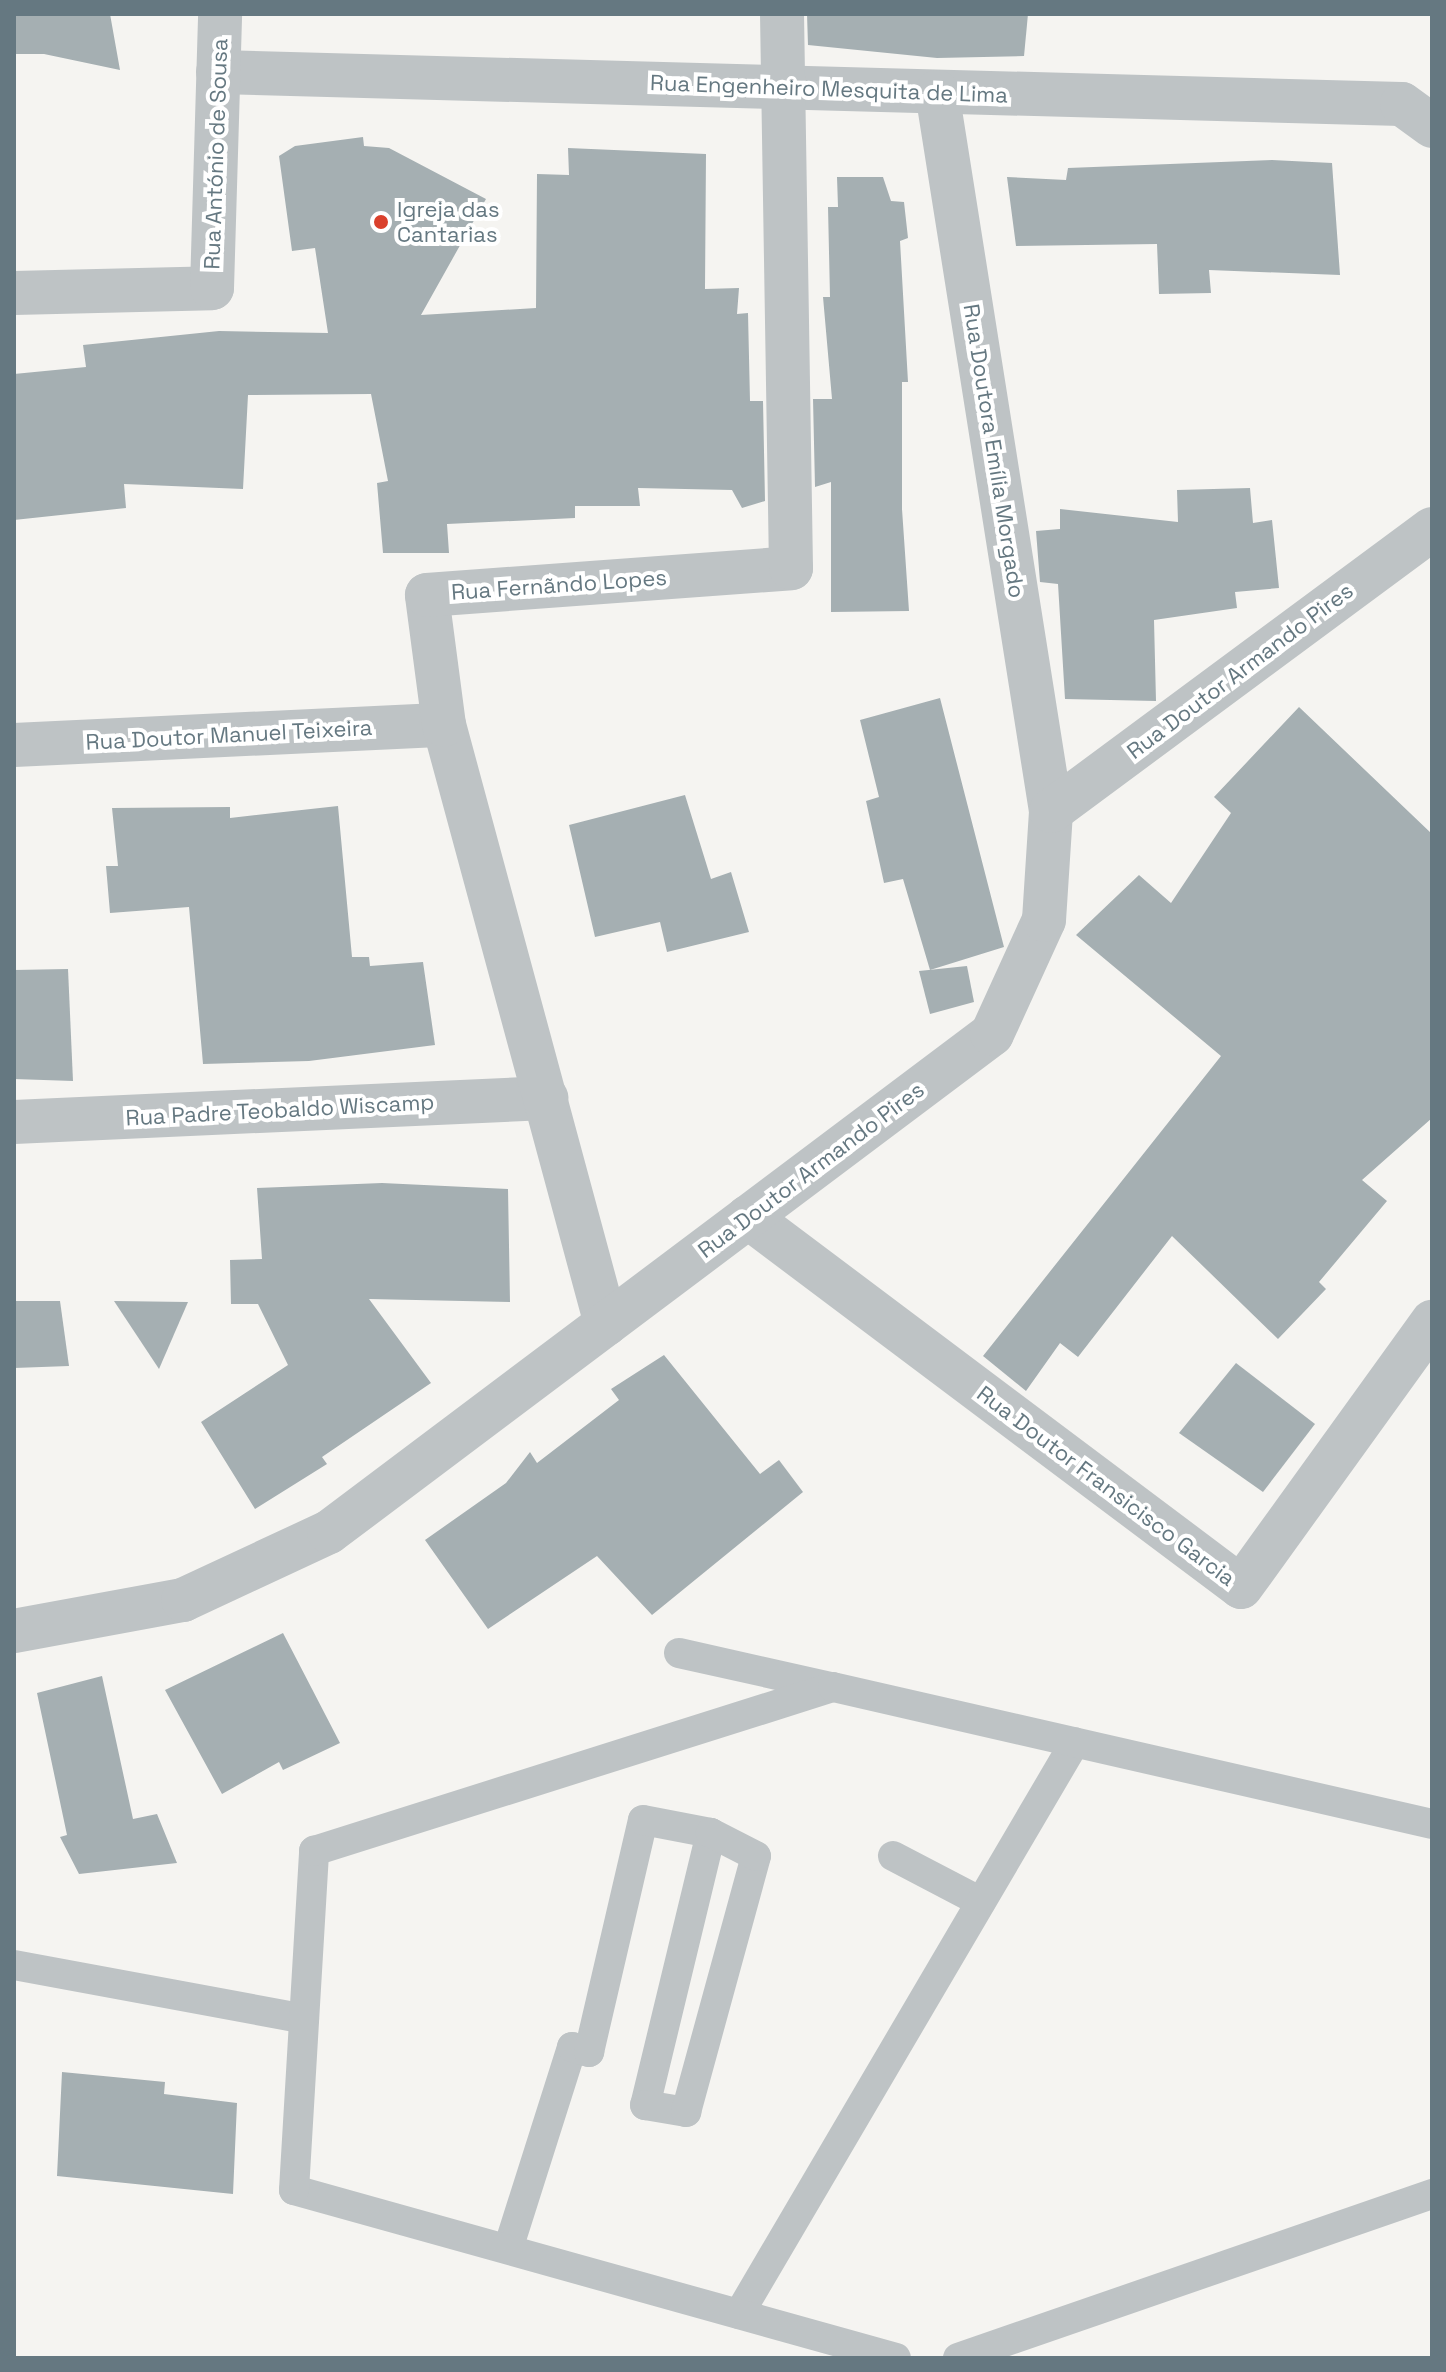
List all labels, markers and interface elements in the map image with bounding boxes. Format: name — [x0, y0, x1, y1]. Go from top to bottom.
street label: Rua António de Sousa — [199, 38, 233, 270]
street label: Rua Engenheiro Mesquita de Lima — [650, 70, 1008, 108]
place label: Igreja das Cantarias — [397, 196, 499, 248]
marker: Igreja das Cantarias — [372, 213, 390, 231]
street label: Rua Doutora Emília Morgado — [958, 302, 1030, 600]
street label: Rua Fernãndo Lopes — [450, 564, 668, 606]
street label: Rua Doutor Armando Pires — [1122, 577, 1358, 765]
street label: Rua Doutor Manuel Teixeira — [85, 714, 373, 756]
street label: Rua Doutor Armando Pires — [693, 1076, 929, 1264]
street label: Rua Padre Teobaldo Wiscamp — [125, 1089, 435, 1131]
street label: Rua Doutor Fransicisco Garcia — [972, 1380, 1240, 1592]

